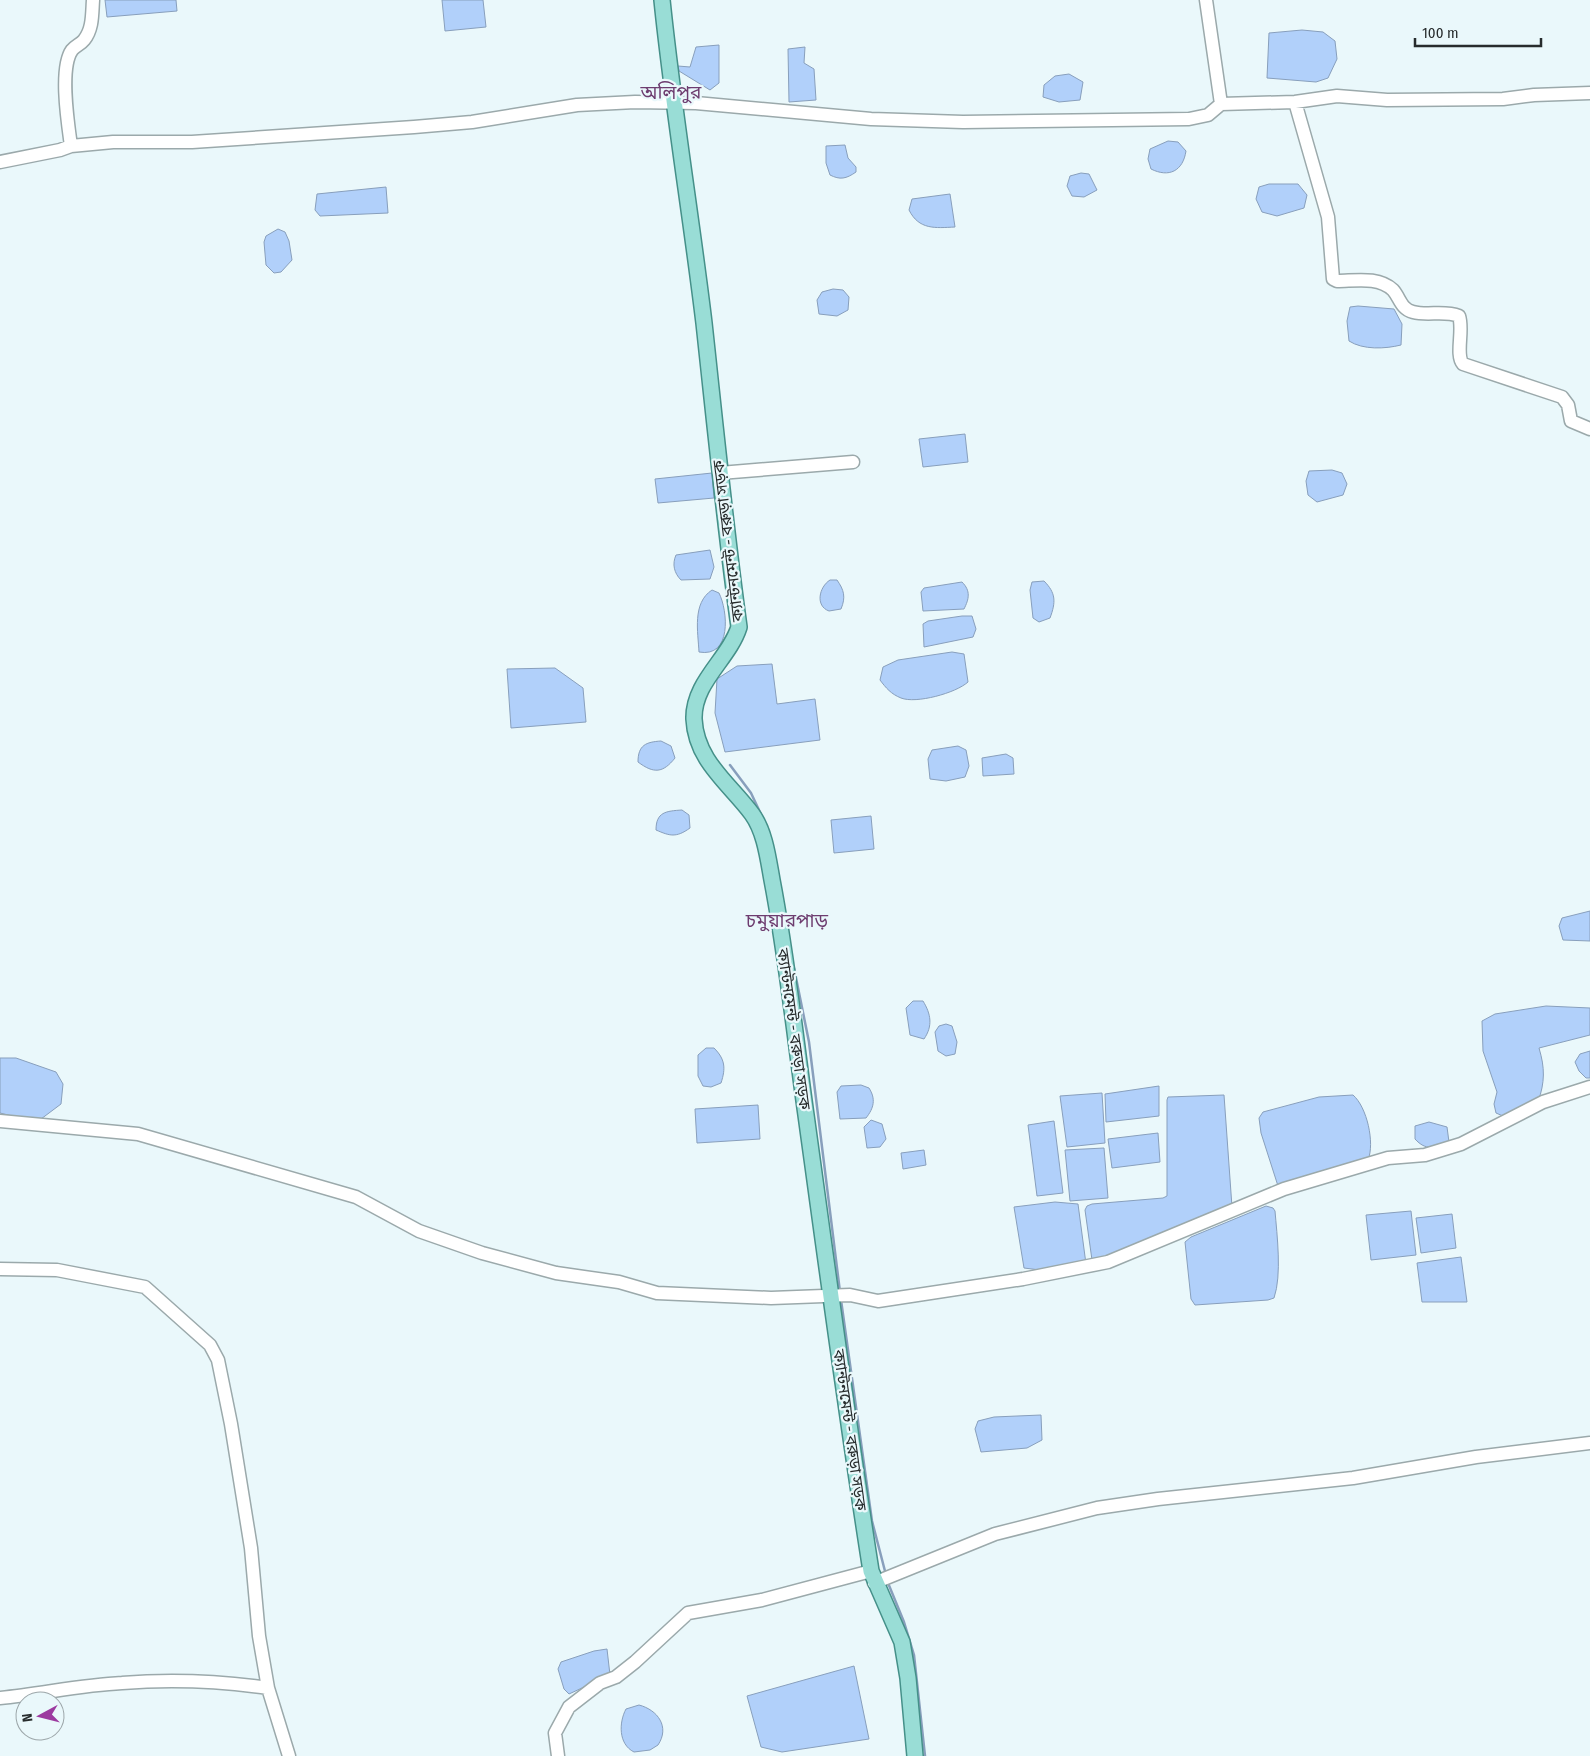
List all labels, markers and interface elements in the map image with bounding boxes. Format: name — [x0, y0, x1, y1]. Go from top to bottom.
scale bar — [1415, 15, 1541, 47]
text: 100 m — [1422, 24, 1459, 42]
district label: অলিপুর — [640, 81, 702, 104]
street label: ক্যান্টনমেন্ট - বরুড়া সড়ক — [709, 458, 747, 624]
district label: চমুয়ারপাড় — [745, 909, 829, 932]
street label: ক্যান্টনমেন্ট - বরুড়া সড়ক — [773, 946, 815, 1112]
street label: ক্যান্টনমেন্ট - বরুড়া সড়ক — [829, 1347, 871, 1513]
north arrow — [15, 1691, 65, 1741]
text: N — [19, 1712, 37, 1723]

